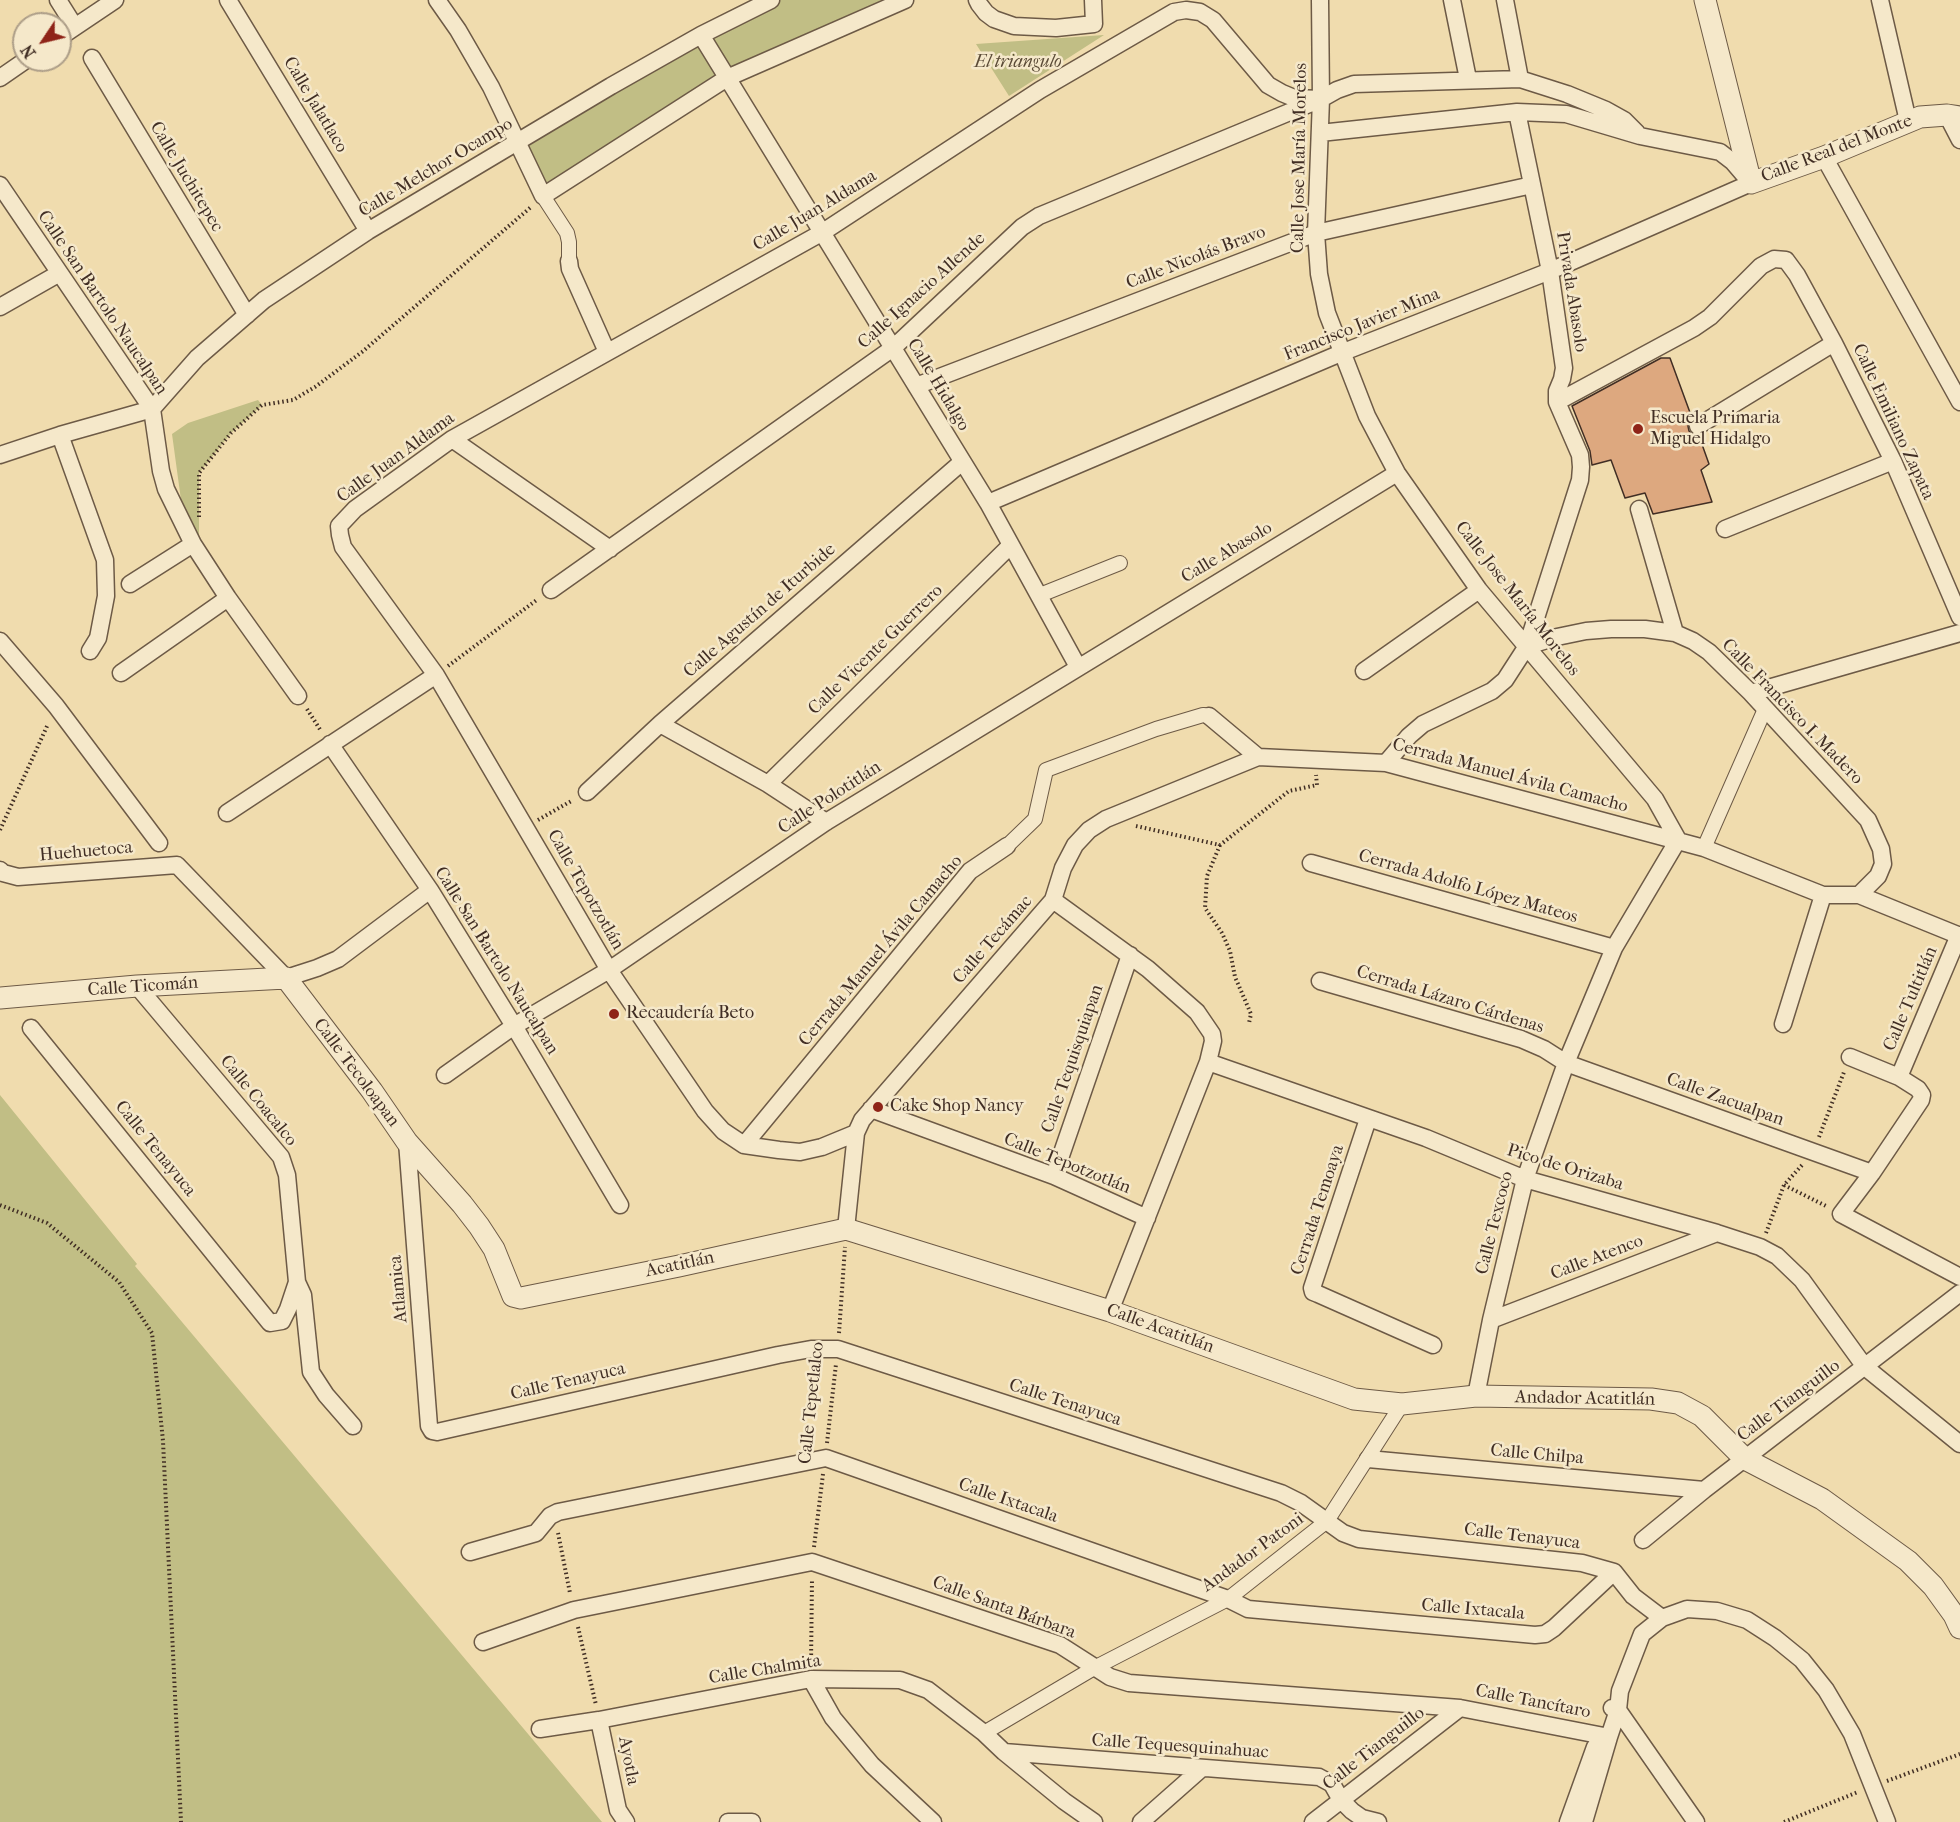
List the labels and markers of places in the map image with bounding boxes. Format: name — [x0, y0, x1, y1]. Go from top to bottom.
place label: Escuela Primaria Miguel Hidalgo — [1650, 408, 1780, 450]
marker: Escuela Primaria Miguel Hidalgo — [1631, 422, 1645, 436]
place label: Recaudería Beto — [626, 1003, 754, 1025]
marker: Recaudería Beto — [607, 1007, 621, 1021]
place label: Cake Shop Nancy — [890, 1096, 1024, 1118]
marker: Cake Shop Nancy — [871, 1100, 885, 1114]

